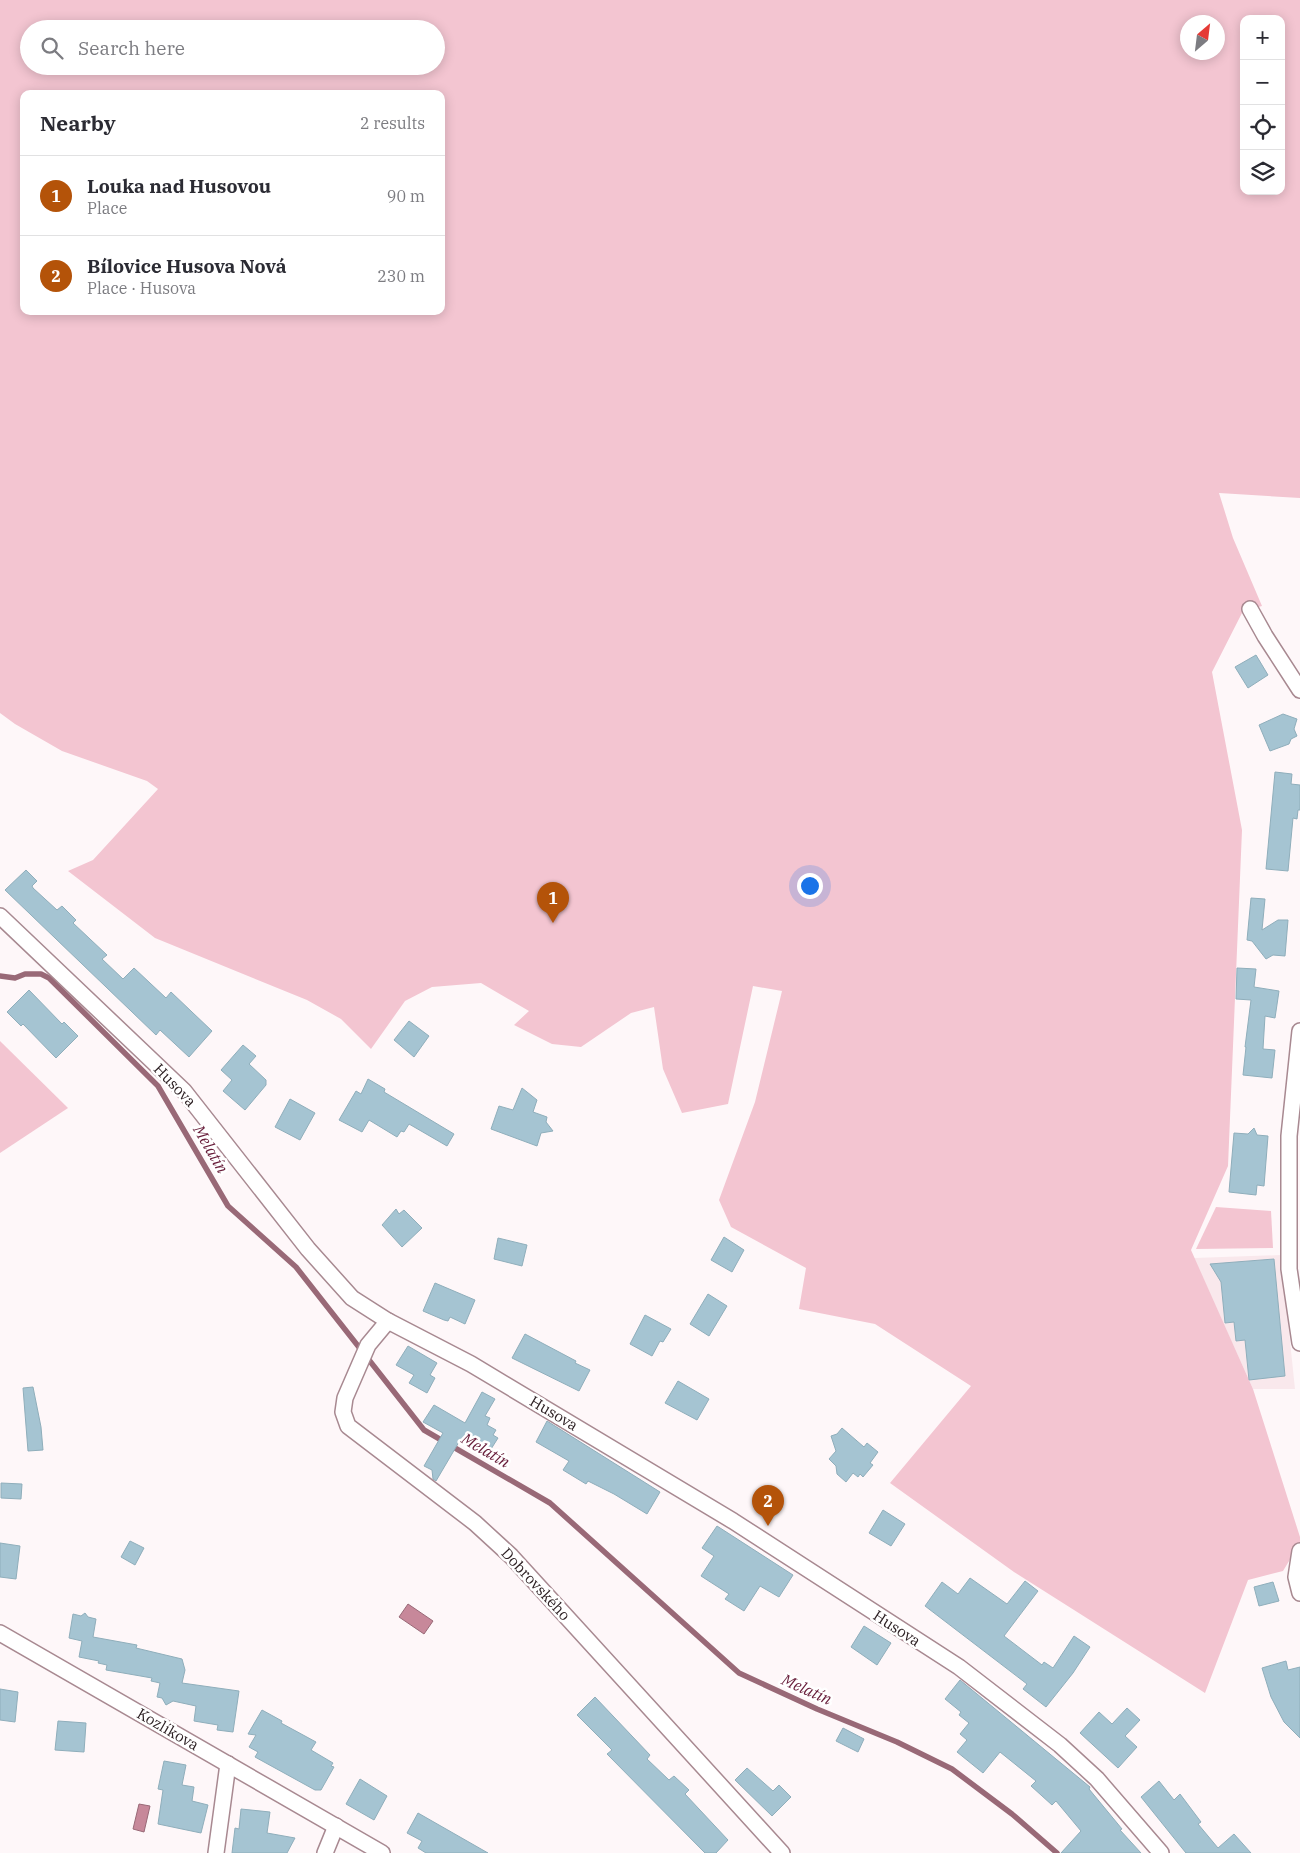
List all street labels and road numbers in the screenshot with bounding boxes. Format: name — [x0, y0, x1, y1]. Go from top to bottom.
street label: Husova — [150, 1059, 200, 1111]
street label: Husova — [527, 1391, 581, 1435]
street label: Dobrovského — [497, 1544, 575, 1624]
street label: Husova — [870, 1606, 924, 1650]
street label: Kozlíkova — [134, 1704, 202, 1754]

